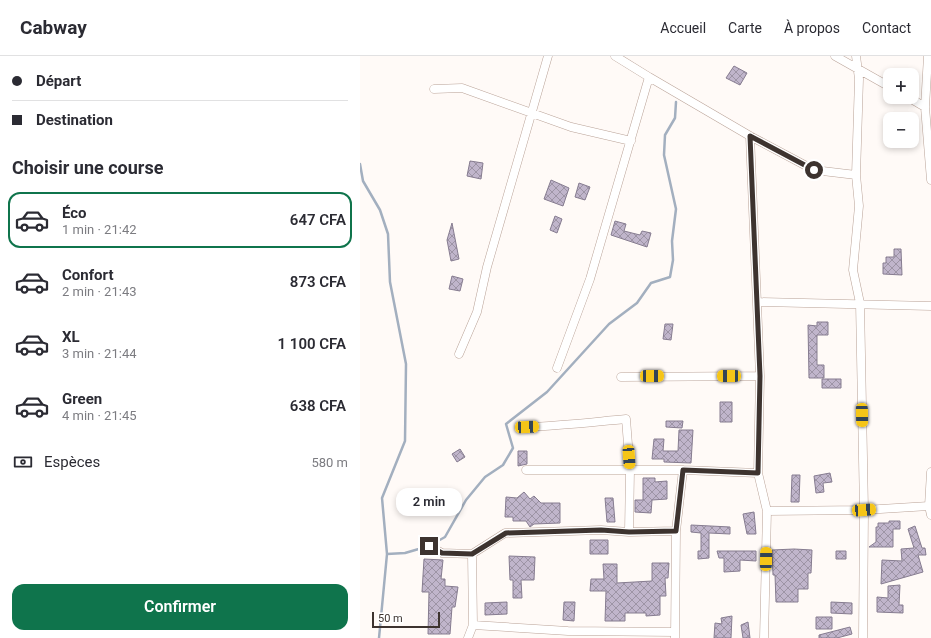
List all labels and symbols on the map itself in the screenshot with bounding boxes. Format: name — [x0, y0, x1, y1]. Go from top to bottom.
route start — [805, 161, 823, 179]
car — [640, 370, 664, 382]
car — [717, 370, 741, 382]
car — [856, 403, 868, 427]
car — [515, 420, 539, 434]
car — [622, 445, 636, 469]
callout: 2 min — [396, 488, 462, 516]
car — [852, 503, 876, 517]
route end — [420, 537, 438, 555]
car — [760, 547, 772, 571]
scale bar — [372, 610, 440, 629]

